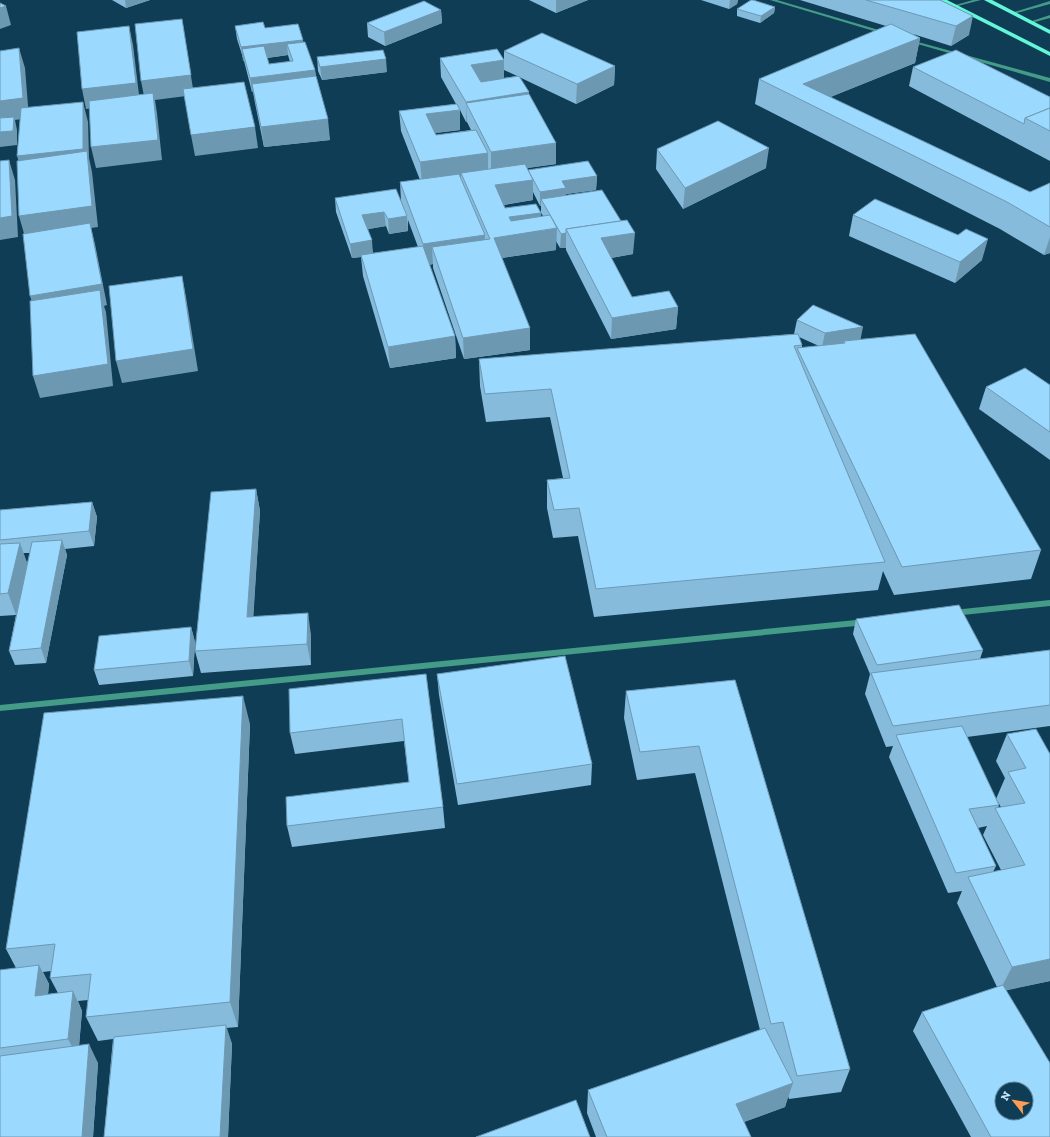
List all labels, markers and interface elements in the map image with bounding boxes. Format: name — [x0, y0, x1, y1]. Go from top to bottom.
north arrow — [994, 1081, 1034, 1121]
text: N — [998, 1089, 1014, 1103]

